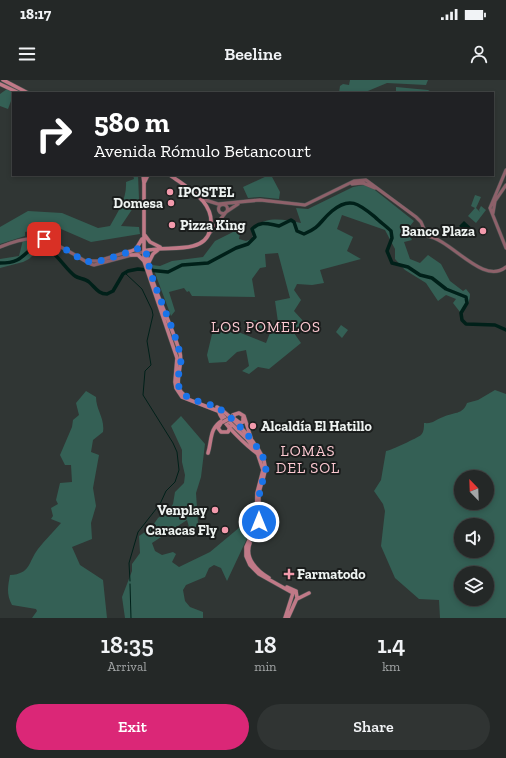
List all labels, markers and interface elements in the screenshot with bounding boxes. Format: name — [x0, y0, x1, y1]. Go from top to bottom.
text: 18:17 — [20, 5, 51, 23]
icon: menu — [16, 43, 38, 65]
text: Beeline — [224, 43, 282, 65]
icon: person — [468, 43, 490, 65]
text: 580 m — [94, 106, 170, 139]
icon: right — [28, 108, 80, 160]
text: Avenida Rómulo Betancourt — [94, 140, 311, 162]
place label: IPOSTEL — [178, 184, 234, 201]
marker: IPOSTEL — [165, 187, 175, 197]
place label: Domesa — [113, 195, 163, 212]
marker: Domesa — [166, 198, 176, 208]
place label: Pizza King — [180, 217, 246, 234]
marker: Pizza King — [167, 220, 177, 230]
pin — [27, 222, 61, 256]
place label: Banco Plaza — [401, 223, 475, 240]
marker: Banco Plaza — [478, 226, 488, 236]
icon: arrive — [33, 228, 55, 250]
district label: LOS POMELOS — [211, 318, 321, 336]
place label: Alcaldía El Hatillo — [261, 418, 372, 435]
marker: Alcaldía El Hatillo — [248, 421, 258, 431]
district label: LOMAS DEL SOL — [276, 442, 340, 477]
north arrow — [454, 470, 494, 510]
map controls — [454, 470, 494, 606]
position arrow — [238, 501, 280, 543]
place label: Venplay — [157, 502, 208, 519]
marker: Venplay — [210, 505, 220, 515]
button: sound — [454, 518, 494, 558]
place label: Caracas Fly — [146, 522, 218, 539]
marker: Caracas Fly — [220, 525, 230, 535]
place label: Farmatodo — [297, 566, 366, 583]
button: layers — [454, 566, 494, 606]
marker: Farmatodo — [284, 569, 294, 579]
text: 18:35 — [101, 630, 154, 659]
text: 18 — [254, 630, 277, 659]
text: 1.4 — [377, 630, 405, 659]
text: Arrival — [107, 659, 147, 674]
text: min — [254, 659, 277, 674]
text: km — [382, 659, 400, 674]
button: Exit — [16, 704, 249, 750]
button: Share — [257, 704, 490, 750]

